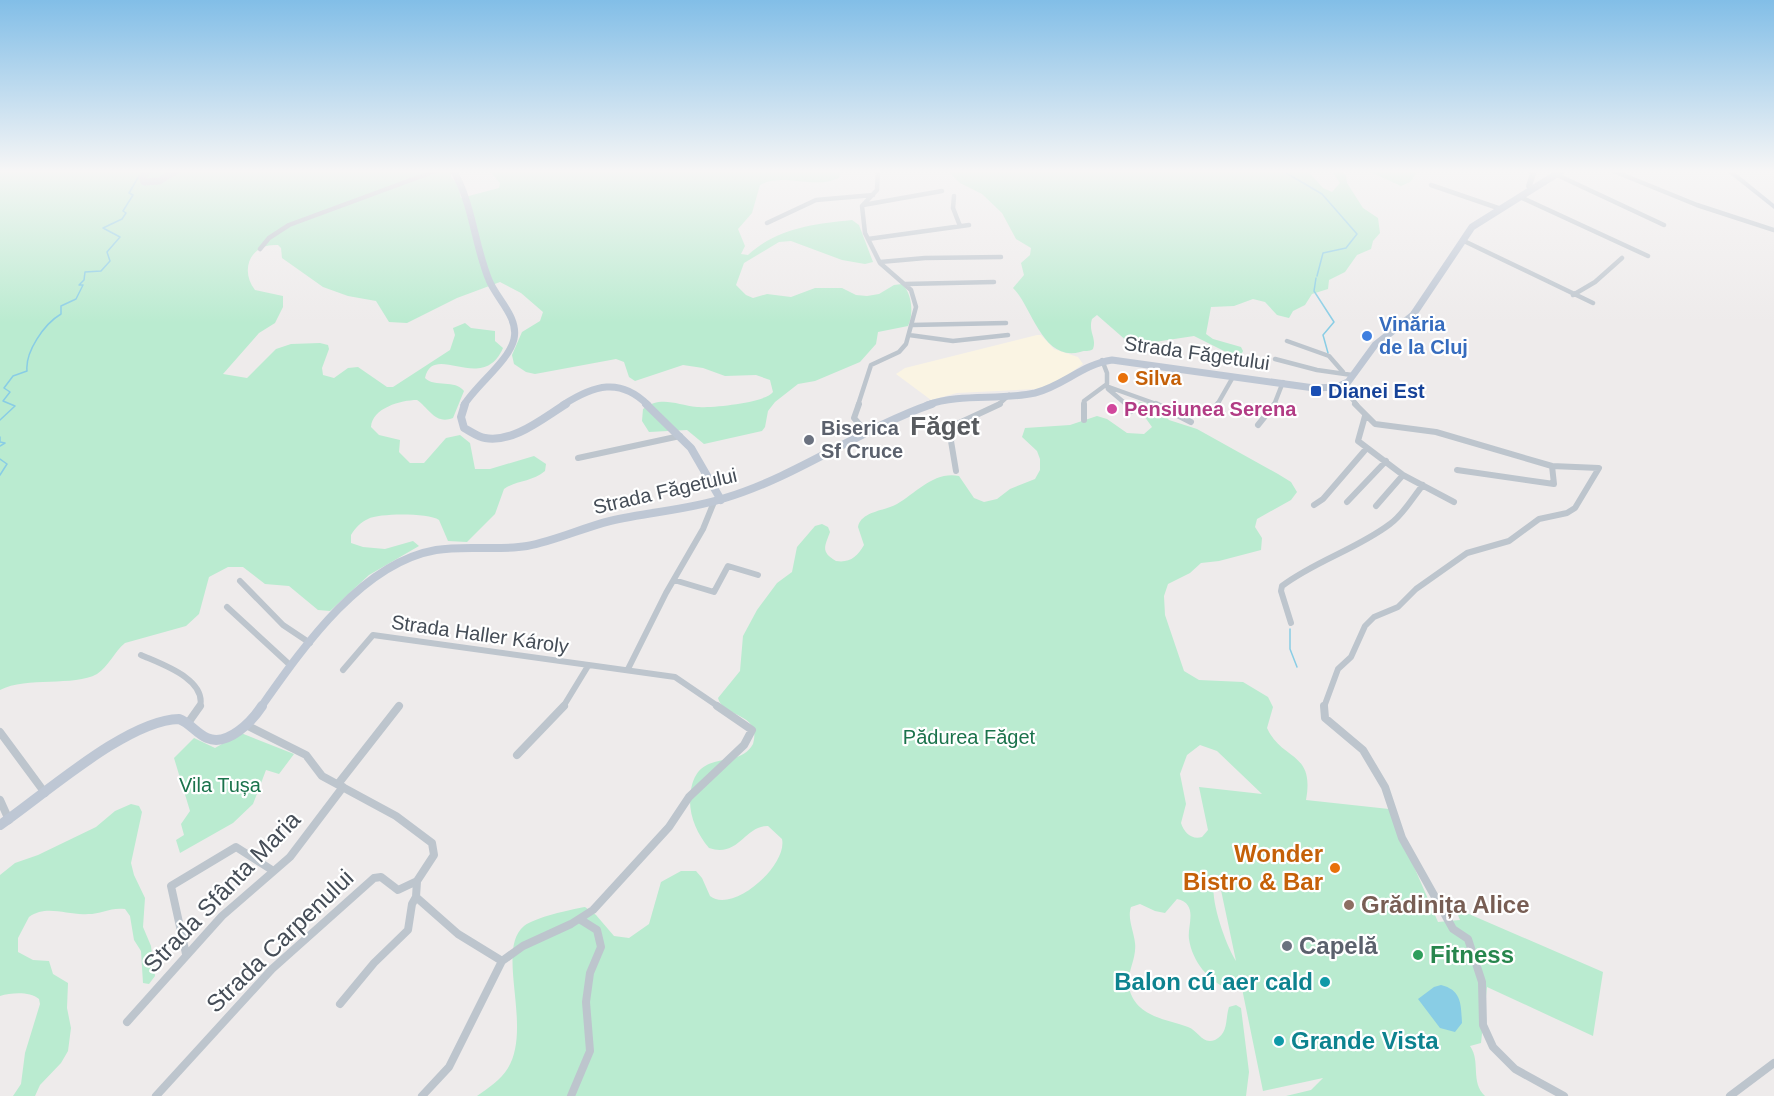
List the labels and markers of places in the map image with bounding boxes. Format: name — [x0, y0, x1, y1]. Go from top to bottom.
place label: Vinăria de la Cluj — [1379, 313, 1468, 358]
marker: Vinăria de la Cluj — [1360, 329, 1374, 343]
place label: Silva — [1135, 367, 1183, 389]
marker: Silva — [1116, 371, 1130, 385]
place label: Dianei Est — [1328, 380, 1425, 402]
marker: Dianei Est — [1309, 384, 1323, 398]
place label: Pensiunea Serena — [1124, 398, 1297, 420]
marker: Pensiunea Serena — [1105, 402, 1119, 416]
place label: Biserica Sf Cruce — [821, 417, 903, 462]
marker: Biserica Sf Cruce — [802, 433, 816, 447]
place label: Wonder Bistro & Bar — [1183, 840, 1323, 895]
marker: Wonder Bistro & Bar — [1328, 861, 1342, 875]
place label: Grădinița Alice — [1361, 891, 1530, 919]
marker: Grădinița Alice — [1342, 898, 1356, 912]
place label: Capelă — [1299, 932, 1378, 959]
marker: Capelă — [1280, 939, 1294, 953]
place label: Fitness — [1430, 941, 1514, 968]
marker: Fitness — [1411, 948, 1425, 962]
place label: Balon cú aer cald — [1114, 968, 1313, 995]
marker: Balon cú aer cald — [1318, 975, 1332, 989]
place label: Grande Vista — [1291, 1027, 1439, 1054]
marker: Grande Vista — [1272, 1034, 1286, 1048]

